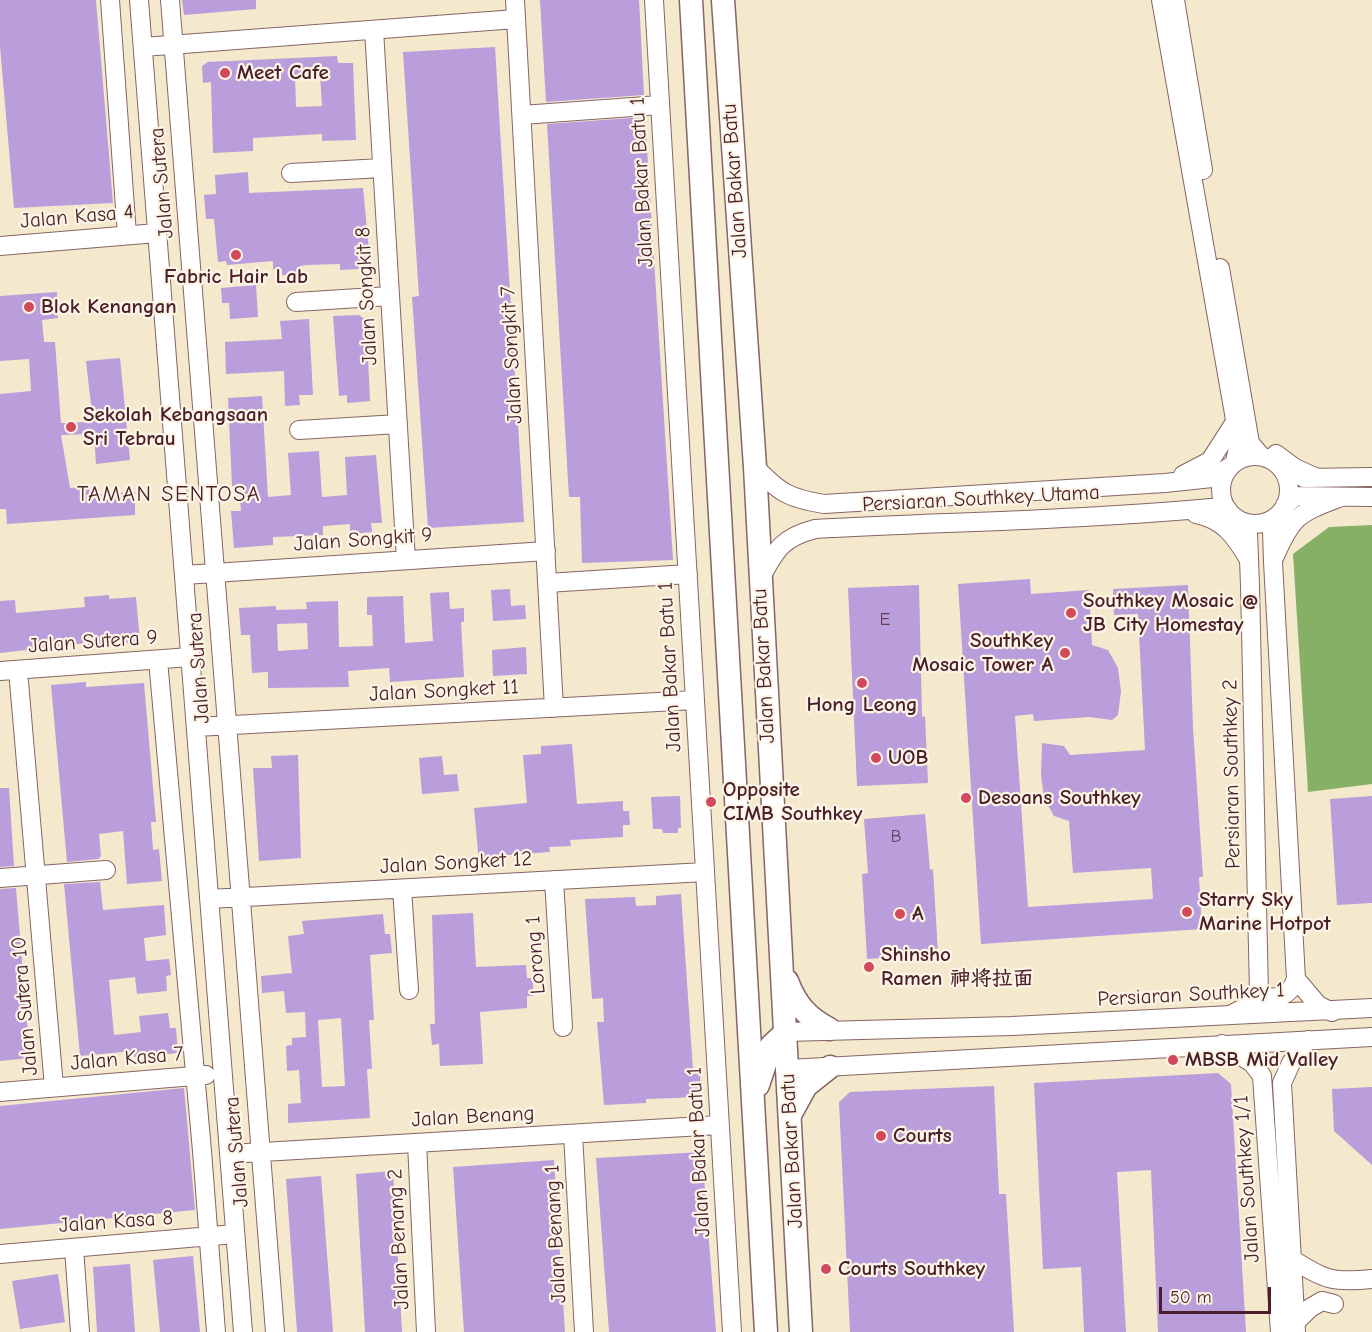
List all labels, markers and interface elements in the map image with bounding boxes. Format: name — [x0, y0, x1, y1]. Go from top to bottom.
place label: Meet Cafe — [237, 60, 329, 86]
marker: Meet Cafe — [218, 66, 232, 80]
street label: Jalan Bakar Batu 1 — [625, 96, 659, 268]
street label: Jalan Bakar Batu — [717, 103, 753, 259]
street label: Jalan Sutera — [145, 126, 179, 240]
street label: Jalan Kasa 4 — [19, 199, 135, 235]
street label: Jalan Songkit 8 — [351, 226, 383, 366]
marker: Fabric Hair Lab — [229, 248, 243, 262]
place label: Fabric Hair Lab — [164, 264, 308, 290]
street label: Jalan Songkit 7 — [496, 286, 528, 424]
place label: Blok Kenangan — [41, 294, 177, 320]
marker: Blok Kenangan — [22, 300, 36, 314]
place label: Sekolah Kebangsaan Sri Tebrau — [83, 402, 268, 452]
marker: Sekolah Kebangsaan Sri Tebrau — [64, 420, 78, 434]
street label: Persiaran Southkey Utama — [862, 480, 1100, 518]
district label: TAMAN SENTOSA — [77, 482, 261, 508]
street label: Jalan Songkit 9 — [293, 523, 433, 557]
street label: Jalan Bakar Batu 1 — [653, 581, 687, 753]
street label: Jalan Bakar Batu — [747, 588, 781, 744]
place label: Southkey Mosaic @ JB City Homestay — [1083, 588, 1259, 638]
marker: Southkey Mosaic @ JB City Homestay — [1064, 606, 1078, 620]
house number: E — [880, 609, 890, 631]
street label: Jalan Sutera — [183, 612, 215, 724]
street label: Jalan Sutera 9 — [27, 625, 159, 659]
place label: SouthKey Mosaic Tower A — [912, 628, 1053, 678]
marker: SouthKey Mosaic Tower A — [1058, 646, 1072, 660]
street label: Jalan Songket 11 — [369, 674, 519, 708]
marker: Hong Leong — [855, 676, 869, 690]
street label: Persiaran Southkey 2 — [1218, 679, 1246, 869]
place label: Hong Leong — [806, 692, 918, 718]
place label: UOB — [888, 745, 928, 771]
marker: UOB — [869, 751, 883, 765]
place label: Opposite CIMB Southkey — [723, 777, 862, 827]
place label: Desoans Southkey — [978, 785, 1141, 811]
marker: Desoans Southkey — [959, 791, 973, 805]
marker: Opposite CIMB Southkey — [704, 795, 718, 809]
house number: B — [890, 826, 902, 848]
street label: Jalan Songket 12 — [379, 846, 533, 880]
place label: Starry Sky Marine Hotpot — [1199, 887, 1331, 937]
place label: A — [912, 901, 924, 927]
marker: Starry Sky Marine Hotpot — [1180, 905, 1194, 919]
marker: A — [893, 907, 907, 921]
street label: Lorong 1 — [521, 915, 551, 995]
street label: Jalan Sutera 10 — [6, 935, 44, 1077]
place label: Shinsho Ramen 神将拉面 — [881, 942, 1034, 992]
marker: Shinsho Ramen 神将拉面 — [862, 960, 876, 974]
street label: Persiaran Southkey 1 — [1097, 978, 1285, 1012]
street label: Jalan Kasa 7 — [69, 1041, 185, 1077]
place label: MBSB Mid Valley — [1185, 1047, 1338, 1073]
marker: MBSB Mid Valley — [1166, 1053, 1180, 1067]
street label: Jalan Bakar Batu 1 — [682, 1066, 716, 1238]
street label: Jalan Bakar Batu — [775, 1073, 809, 1229]
street label: Jalan Sutera — [220, 1095, 254, 1209]
street label: Jalan Southkey 1/1 — [1229, 1095, 1265, 1263]
street label: Jalan Benang — [411, 1101, 535, 1133]
place label: Courts — [893, 1123, 952, 1149]
marker: Courts — [874, 1129, 888, 1143]
street label: Jalan Benang 1 — [540, 1164, 572, 1304]
street label: Jalan Benang 2 — [383, 1168, 415, 1310]
street label: Jalan Kasa 8 — [58, 1205, 174, 1239]
place label: Courts Southkey — [838, 1256, 985, 1282]
marker: Courts Southkey — [819, 1262, 833, 1276]
scale bar — [1162, 1275, 1274, 1313]
text: 50 m — [1170, 1287, 1212, 1308]

